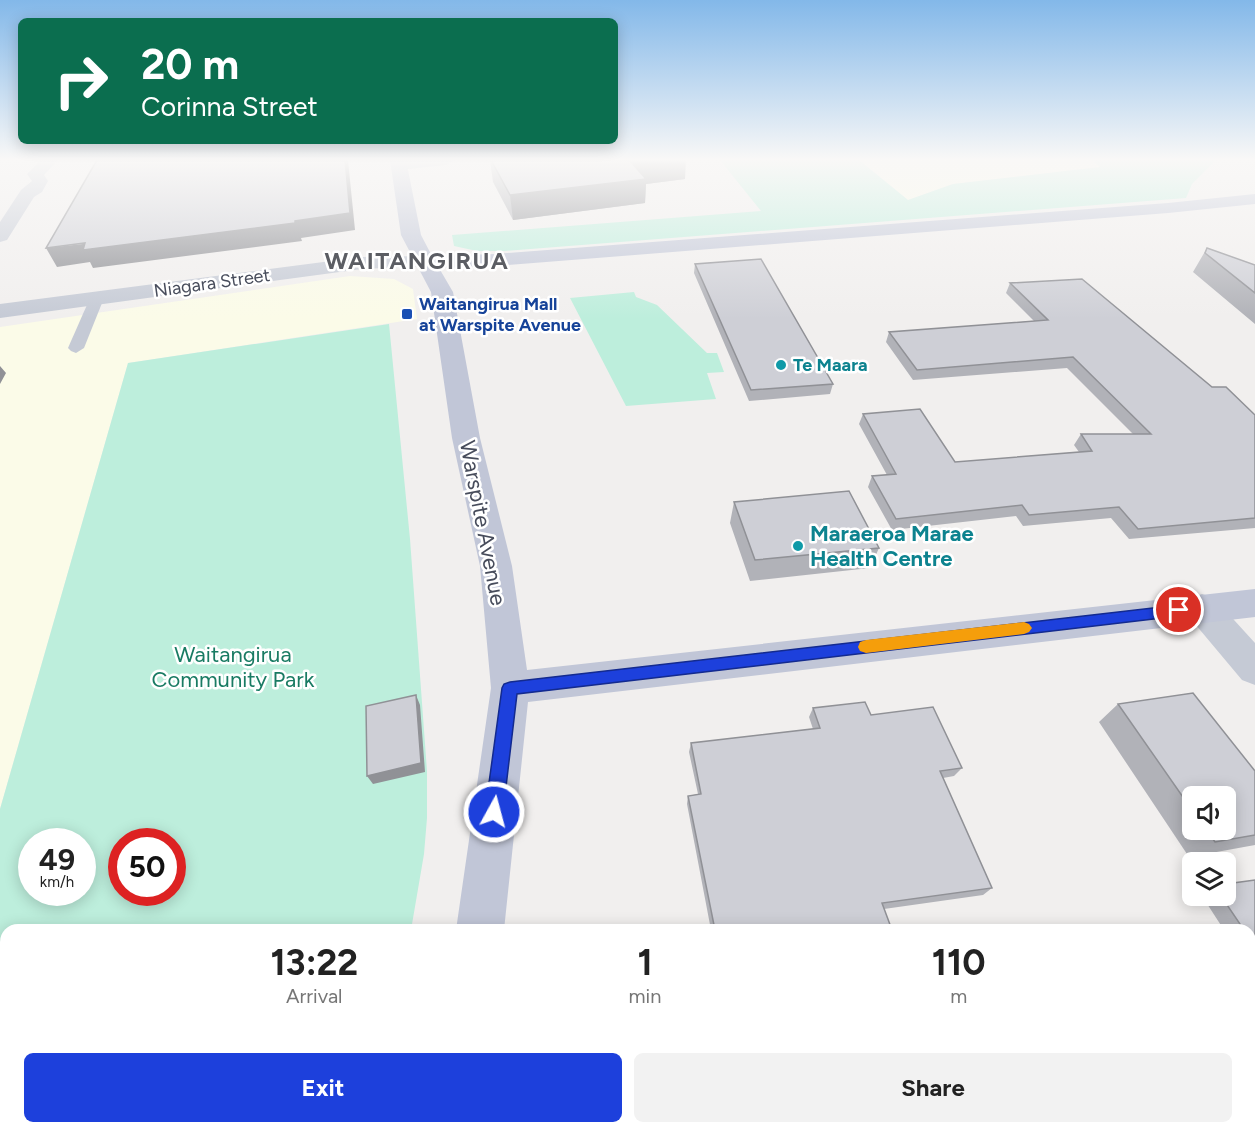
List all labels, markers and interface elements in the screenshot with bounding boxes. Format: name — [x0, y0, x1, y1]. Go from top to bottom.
text: 20 m — [141, 39, 239, 90]
icon: right — [42, 42, 120, 120]
text: Corinna Street — [141, 90, 318, 123]
district label: WAITANGIRUA — [325, 246, 509, 275]
street label: Niagara Street — [152, 264, 272, 302]
place label: Waitangirua Mall at Warspite Avenue — [419, 293, 581, 336]
marker: Waitangirua Mall at Warspite Avenue — [400, 307, 414, 321]
place label: Te Maara — [793, 354, 868, 376]
marker: Te Maara — [774, 358, 788, 372]
street label: Warspite Avenue — [454, 438, 512, 608]
place label: Maraeroa Marae Health Centre — [810, 520, 974, 572]
marker: Maraeroa Marae Health Centre — [791, 539, 805, 553]
pin — [1153, 584, 1204, 635]
icon: arrive — [1162, 593, 1195, 626]
park label: Waitangirua Community Park — [152, 641, 315, 693]
position arrow — [462, 780, 526, 844]
map controls — [1182, 786, 1236, 906]
button: sound — [1182, 786, 1236, 840]
speed limit sign: 50 — [108, 828, 186, 906]
text: 49 — [39, 841, 75, 878]
button: layers — [1182, 852, 1236, 906]
text: km/h — [40, 873, 74, 891]
text: 13:22 — [270, 941, 358, 984]
text: 1 — [637, 941, 653, 984]
text: 110 — [932, 941, 986, 984]
text: Arrival — [286, 984, 343, 1008]
text: min — [629, 984, 661, 1008]
text: m — [950, 984, 967, 1008]
button: Exit — [24, 1053, 622, 1122]
button: Share — [634, 1053, 1232, 1122]

